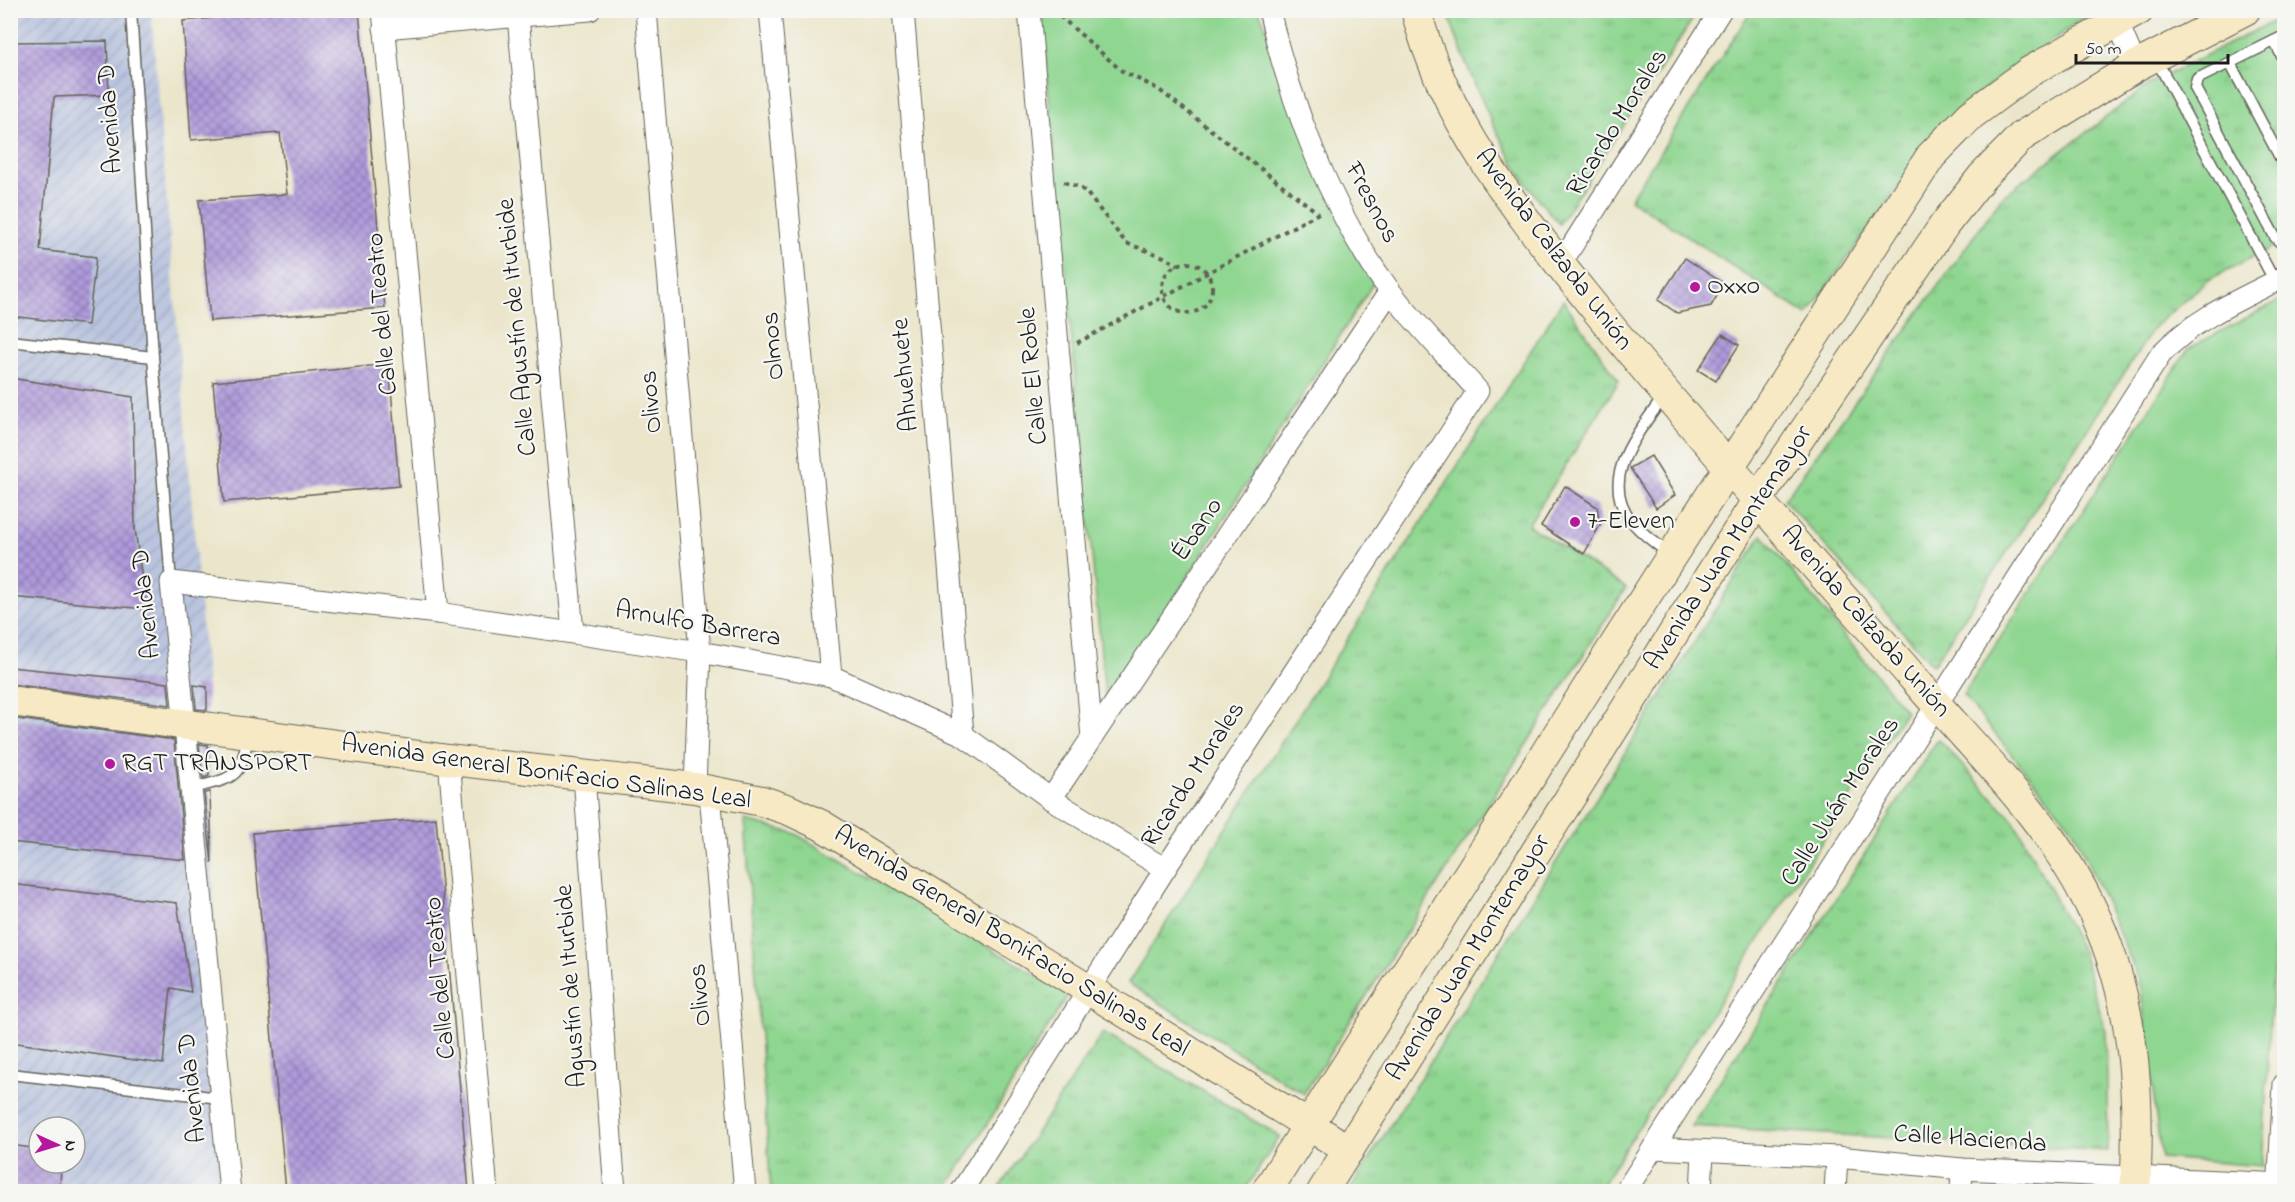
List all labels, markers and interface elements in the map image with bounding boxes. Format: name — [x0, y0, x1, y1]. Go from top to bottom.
scale bar — [2076, 27, 2228, 65]
text: 50 m — [2085, 37, 2122, 63]
street label: Ricardo Morales — [1557, 42, 1679, 204]
street label: Avenida D — [88, 63, 134, 175]
street label: Avenida Calzada Unión — [1464, 141, 1642, 359]
street label: Fresnos — [1333, 155, 1408, 250]
street label: Calle Agustín de Iturbide — [488, 196, 548, 458]
street label: Calle del Teatro — [357, 231, 409, 397]
place label: Oxxo — [1707, 268, 1760, 306]
marker: Oxxo — [1688, 280, 1702, 294]
street label: Calle El Roble — [1009, 305, 1059, 446]
street label: Olmos — [752, 310, 796, 382]
street label: Ahuehuete — [882, 316, 930, 433]
street label: Olivos — [630, 369, 674, 435]
street label: Avenida Juan Montemayor — [1635, 417, 1823, 678]
street label: Ébano — [1163, 490, 1233, 570]
place label: 7-Eleven — [1587, 503, 1675, 541]
marker: 7-Eleven — [1568, 515, 1582, 529]
street label: Avenida Calzada Unión — [1771, 517, 1959, 727]
street label: Avenida D — [122, 547, 172, 661]
street label: Arnulfo Barrera — [612, 592, 784, 658]
street label: Ricardo Morales — [1132, 694, 1256, 856]
street label: Calle Juán Morales — [1772, 710, 1910, 894]
street label: Avenida General Bonifacio Salinas Leal — [339, 725, 753, 821]
place label: RGT TRANSPORT — [122, 745, 312, 783]
marker: RGT TRANSPORT — [103, 757, 117, 771]
street label: Avenida General Bonifacio Salinas Leal — [826, 816, 1196, 1068]
street label: Avenida Juan Montemayor — [1377, 826, 1561, 1089]
street label: Agustín de Iturbide — [546, 883, 598, 1089]
street label: Calle del Teatro — [415, 895, 467, 1061]
street label: Olivos — [679, 962, 723, 1028]
street label: Avenida D — [168, 1031, 218, 1145]
north arrow — [27, 1115, 87, 1175]
street label: Calle Hacienda — [1892, 1116, 2048, 1164]
text: N — [58, 1140, 82, 1152]

